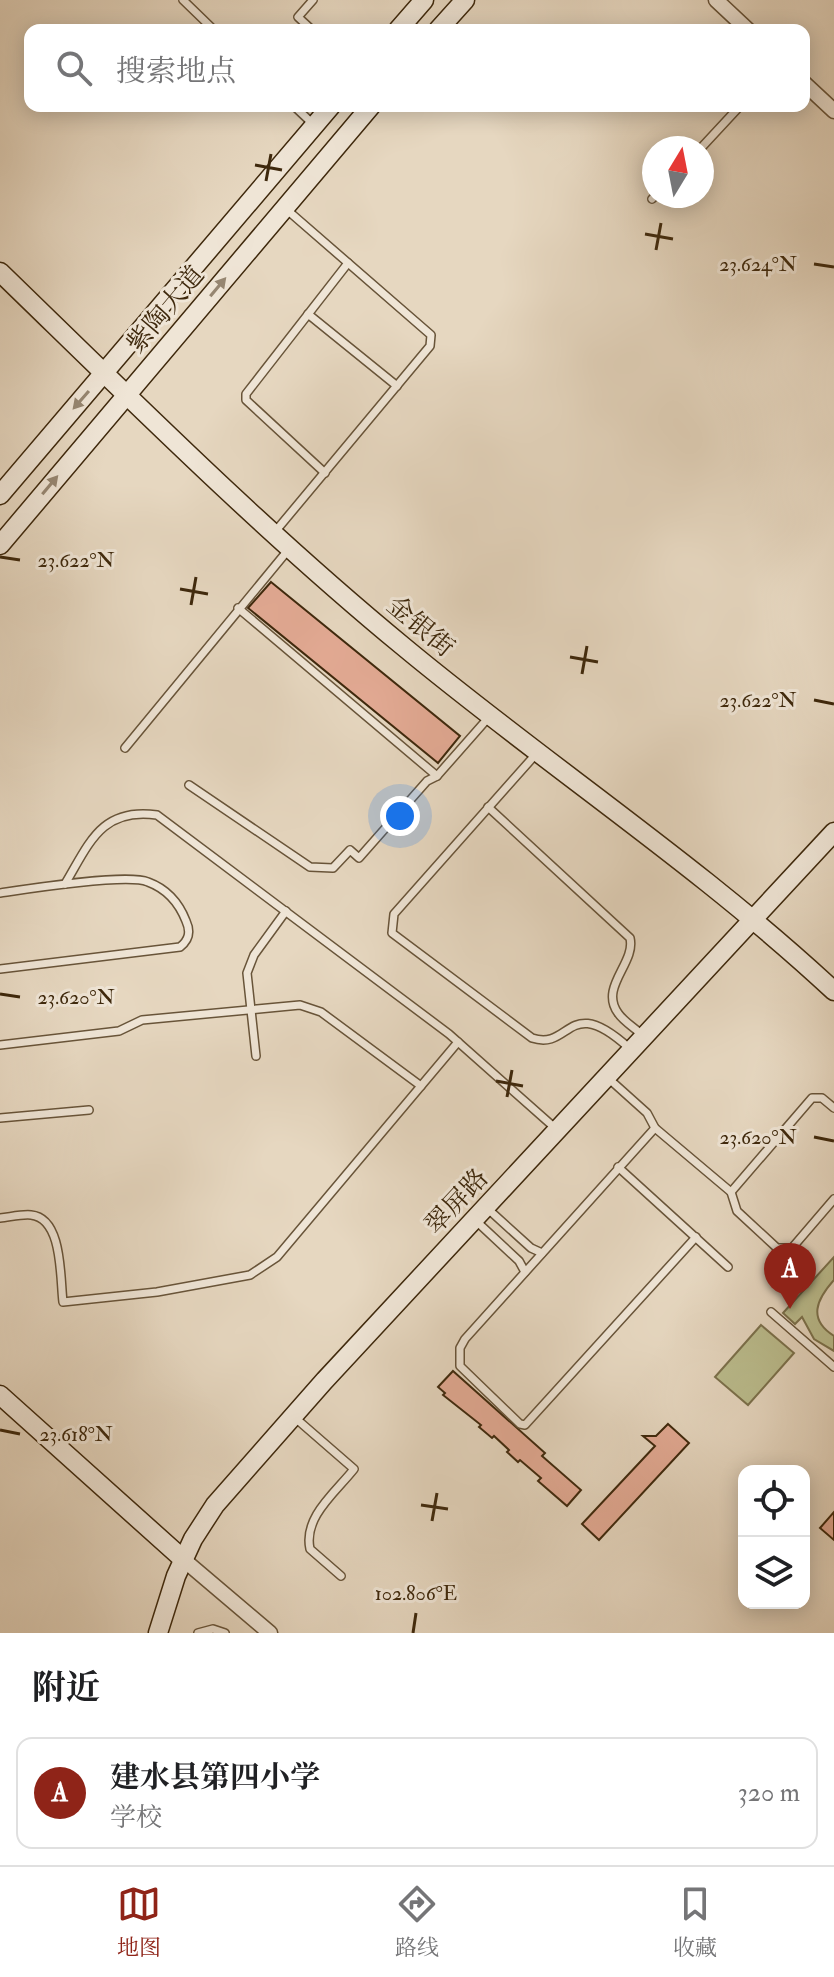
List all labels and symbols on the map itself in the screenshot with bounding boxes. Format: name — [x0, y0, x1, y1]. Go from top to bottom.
north arrow — [642, 136, 714, 208]
text: 23.624°N — [719, 252, 797, 277]
street label: 紫陶大道 — [120, 260, 211, 360]
one-way arrow — [209, 277, 226, 297]
one-way arrow — [73, 389, 90, 409]
one-way arrow — [41, 476, 58, 496]
text: 23.622°N — [37, 548, 115, 573]
street label: 金银街 — [380, 589, 461, 664]
text: 23.622°N — [719, 688, 797, 713]
your location — [380, 796, 420, 836]
text: 23.620°N — [37, 985, 115, 1010]
text: 23.620°N — [719, 1125, 797, 1150]
street label: 翠屏路 — [418, 1162, 495, 1241]
pin: A — [764, 1243, 816, 1309]
text: 23.618°N — [39, 1422, 113, 1447]
text: 102.806°E — [375, 1581, 457, 1606]

